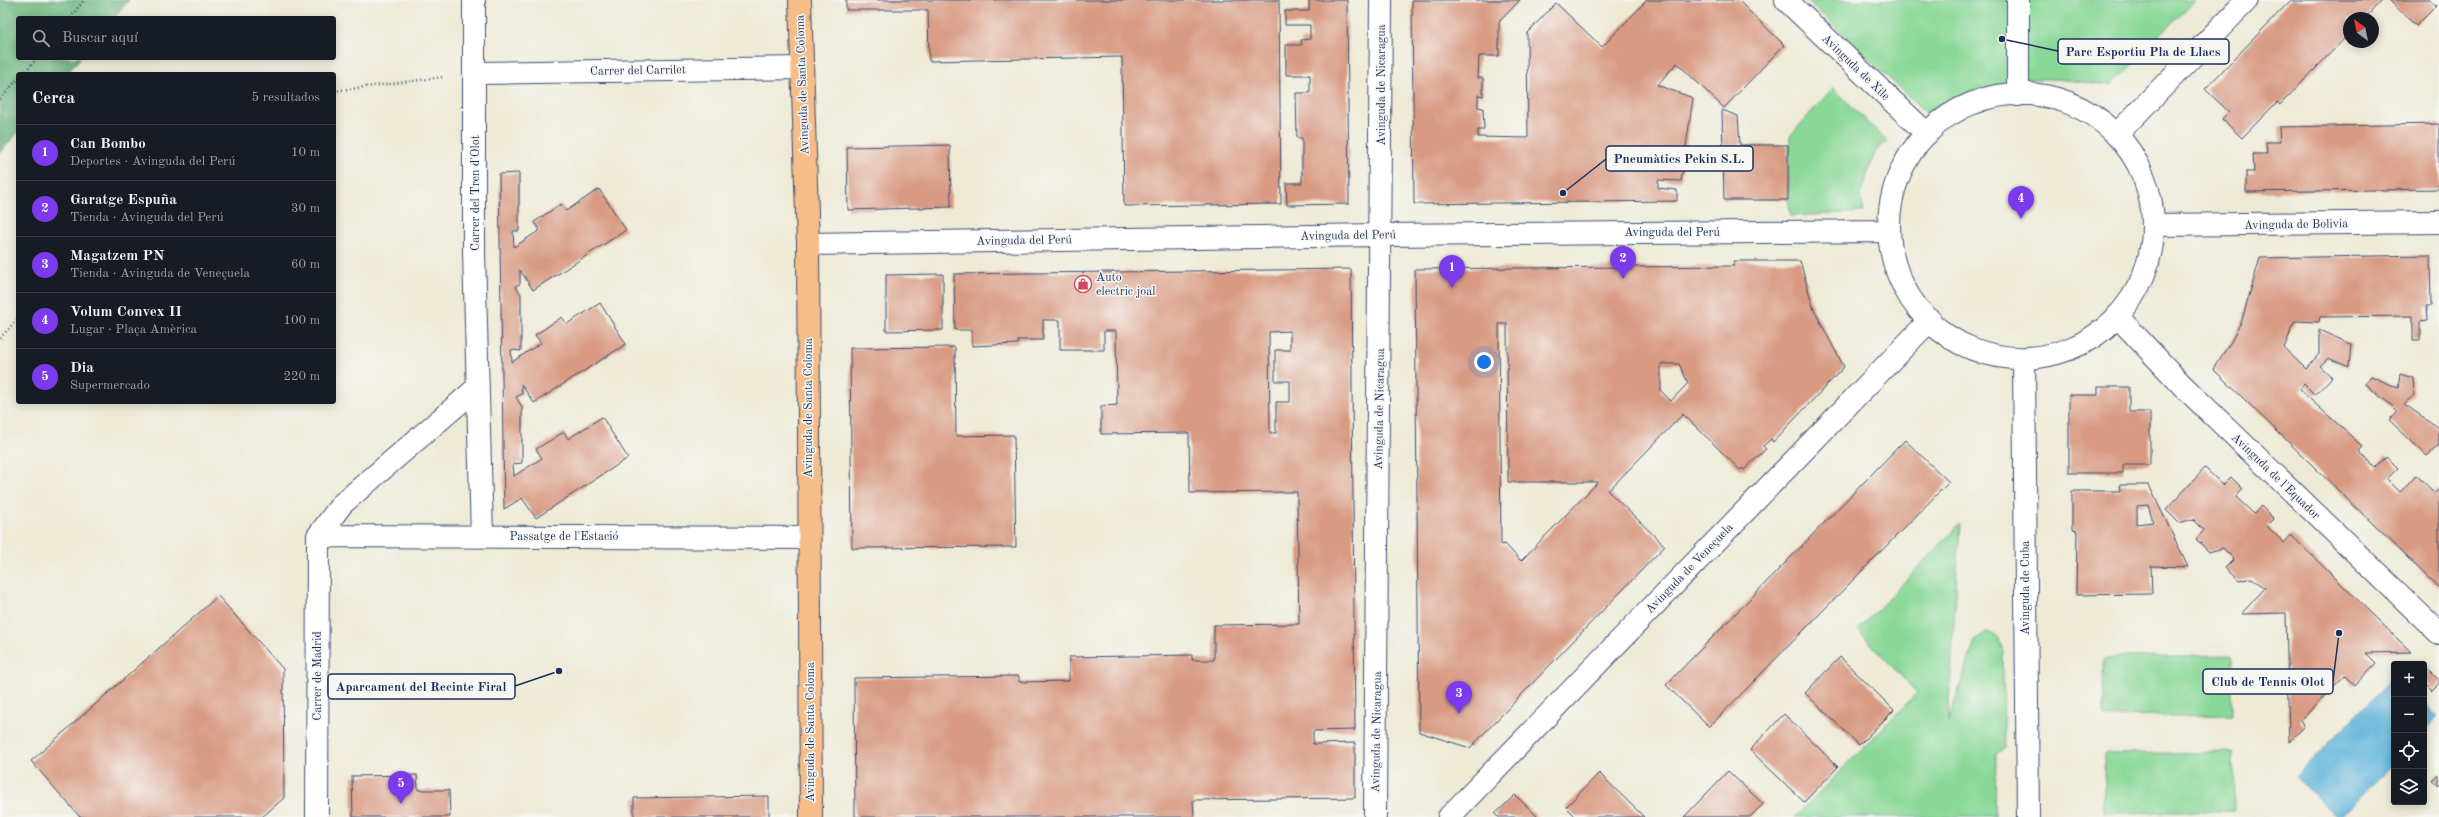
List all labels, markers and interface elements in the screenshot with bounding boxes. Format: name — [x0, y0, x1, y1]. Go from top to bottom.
north arrow — [2343, 12, 2379, 48]
street label: Avinguda de Santa Coloma — [795, 15, 811, 155]
search box — [16, 16, 336, 60]
street label: Avinguda de Nicaragua — [1376, 24, 1388, 146]
icon: search — [30, 27, 52, 49]
text: Buscar aquí — [62, 31, 138, 46]
street label: Avinguda de Xile — [1819, 32, 1892, 103]
callout: Parc Esportiu Pla de Llacs — [2058, 39, 2229, 64]
text: Parc Esportiu Pla de Llacs — [2066, 46, 2221, 59]
street label: Carrer del Carrilet — [590, 64, 686, 78]
text: Cerca — [32, 90, 75, 107]
text: 5 resultados — [252, 91, 320, 104]
street label: Carrer del Tren d'Olot — [470, 135, 482, 251]
text: Can Bombo — [70, 137, 146, 152]
text: 1 — [41, 146, 49, 159]
text: 10 m — [291, 146, 320, 159]
callout: Pneumàtics Pekin S.L. — [1606, 146, 1753, 171]
text: Pneumàtics Pekin S.L. — [1613, 153, 1745, 166]
text: Deportes · Avinguda del Perú — [70, 155, 235, 168]
pin: 4 — [2008, 186, 2034, 219]
text: Garatge Espuña — [70, 193, 177, 208]
text: 2 — [41, 202, 49, 215]
text: 30 m — [291, 202, 320, 215]
text: Tienda · Avinguda del Perú — [70, 211, 224, 224]
street label: Avinguda de Bolivia — [2244, 218, 2348, 232]
street label: Avinguda del Perú — [1624, 227, 1720, 239]
street label: Avinguda del Perú — [1300, 229, 1397, 243]
street label: Avinguda del Perú — [976, 234, 1073, 248]
pin: 2 — [1610, 246, 1636, 279]
text: Magatzem PN — [70, 249, 165, 264]
pin: 1 — [1439, 255, 1465, 288]
text: 3 — [41, 258, 49, 271]
text: 60 m — [291, 258, 320, 271]
text: Tienda · Avinguda de Veneçuela — [70, 267, 250, 280]
place label: Auto electric joal — [1096, 272, 1155, 298]
shop icon: Auto electric joal — [1073, 274, 1093, 294]
text: Volum Convex II — [70, 305, 182, 320]
text: 4 — [41, 314, 49, 327]
text: 100 m — [283, 314, 320, 327]
text: Lugar · Plaça Amèrica — [70, 323, 197, 336]
street label: Avinguda de Santa Coloma — [803, 338, 815, 478]
street label: Avinguda de Nicaragua — [1373, 348, 1387, 470]
your location — [1474, 352, 1494, 372]
text: Dia — [70, 361, 94, 376]
text: 5 — [41, 370, 49, 383]
text: 220 m — [283, 370, 320, 383]
text: Supermercado — [70, 379, 150, 392]
street label: Avinguda de l'Equador — [2229, 431, 2322, 522]
street label: Avinguda de Veneçuela — [1644, 521, 1736, 616]
street label: Passatge de l'Estació — [510, 531, 618, 543]
street label: Avinguda de Cuba — [2020, 541, 2032, 635]
street label: Carrer de Madrid — [312, 631, 324, 721]
map controls — [2391, 661, 2427, 805]
button: + — [2391, 661, 2427, 697]
street label: Avinguda de Santa Coloma — [805, 662, 817, 802]
callout: Club de Tennis Olot — [2203, 669, 2333, 694]
street label: Avinguda de Nicaragua — [1370, 671, 1384, 793]
callout: Aparcament del Recinte Firal — [328, 674, 515, 699]
text: Club de Tennis Olot — [2211, 676, 2325, 689]
text: Aparcament del Recinte Firal — [336, 681, 506, 694]
pin: 3 — [1446, 681, 1472, 714]
button: − — [2391, 697, 2427, 733]
button: locate — [2391, 733, 2427, 769]
button: layers — [2391, 769, 2427, 805]
pin: 5 — [388, 771, 414, 804]

